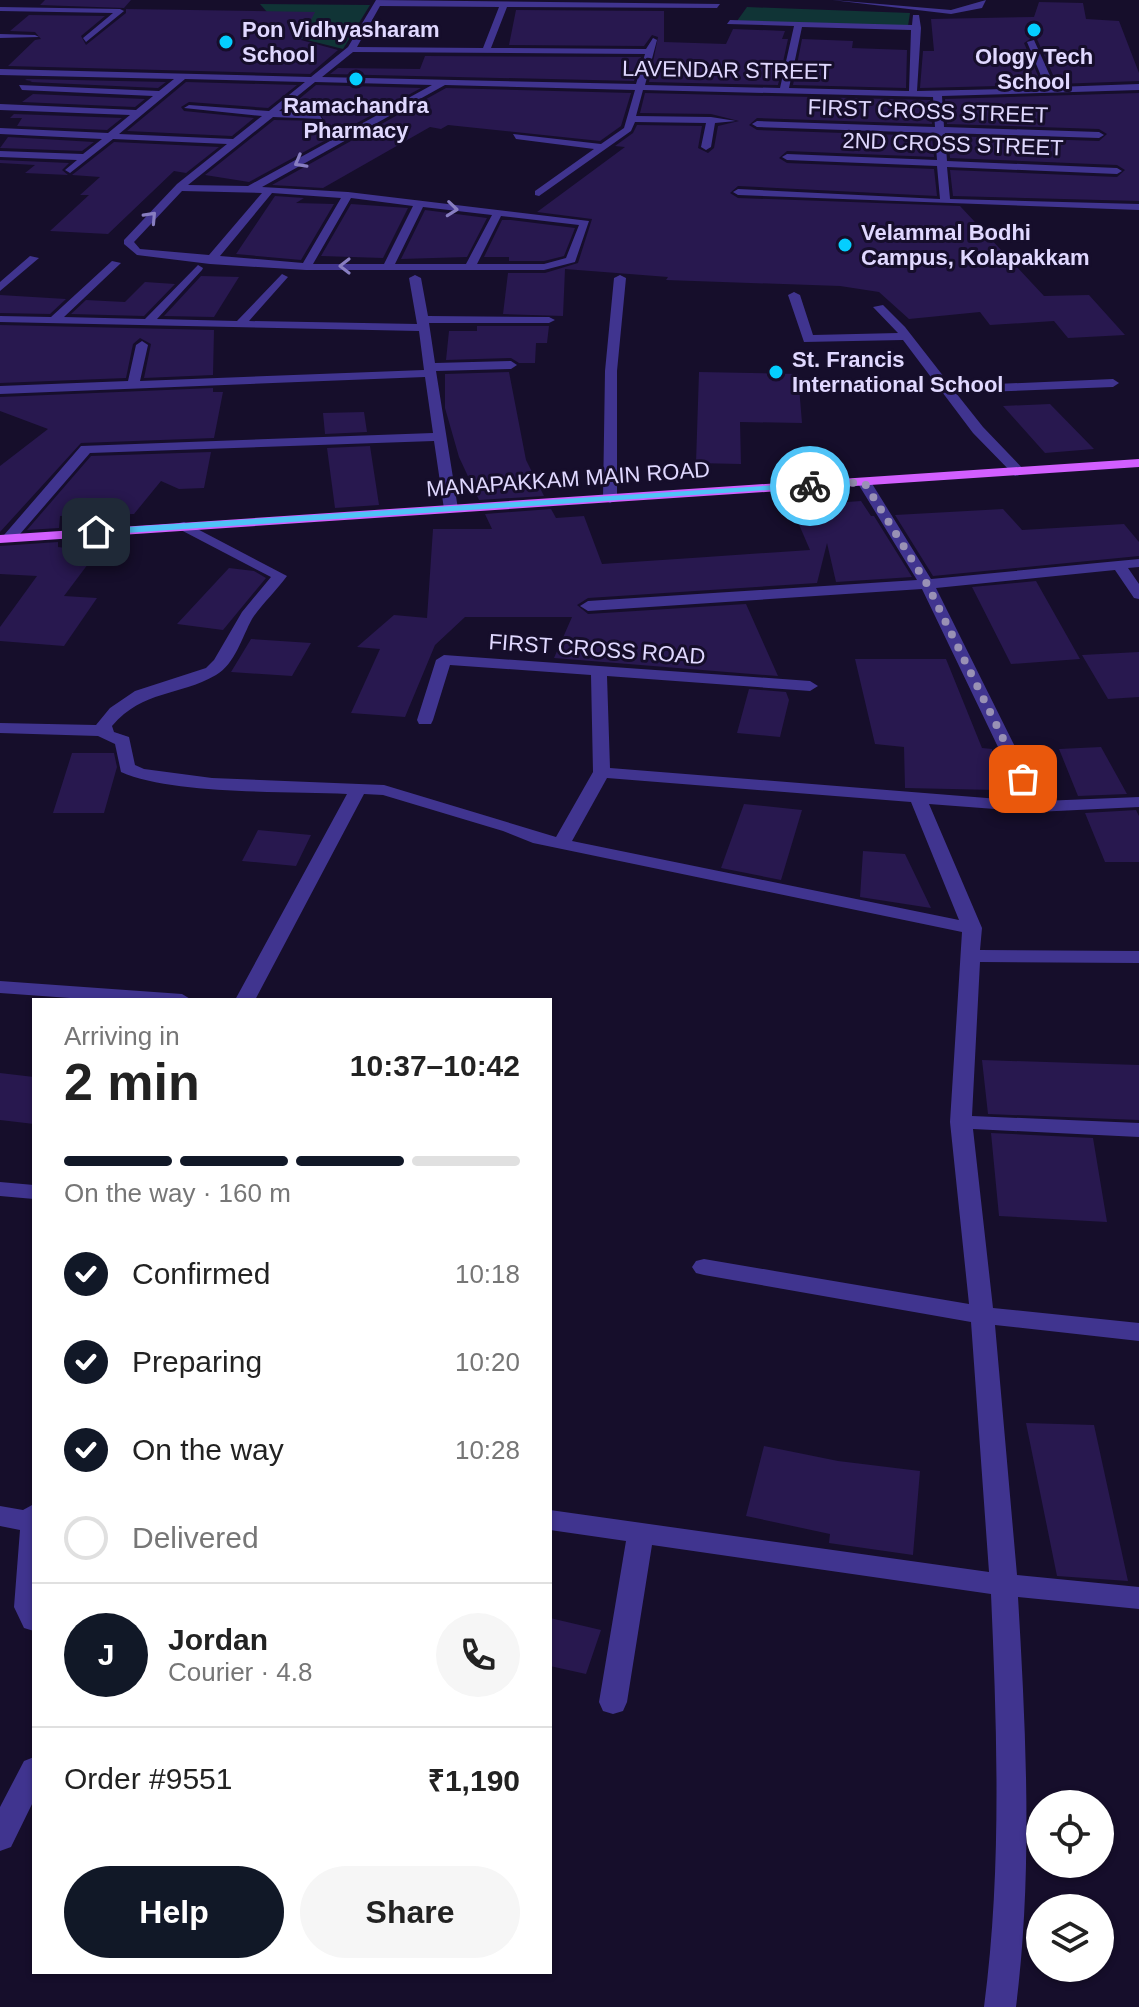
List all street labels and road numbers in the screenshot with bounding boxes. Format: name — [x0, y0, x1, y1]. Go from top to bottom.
street label: LAVENDAR STREET — [622, 56, 832, 84]
street label: FIRST CROSS STREET — [807, 94, 1049, 128]
street label: 2ND CROSS STREET — [842, 128, 1064, 160]
street label: MANAPAKKAM MAIN ROAD — [425, 457, 711, 501]
street label: FIRST CROSS ROAD — [488, 629, 706, 669]

